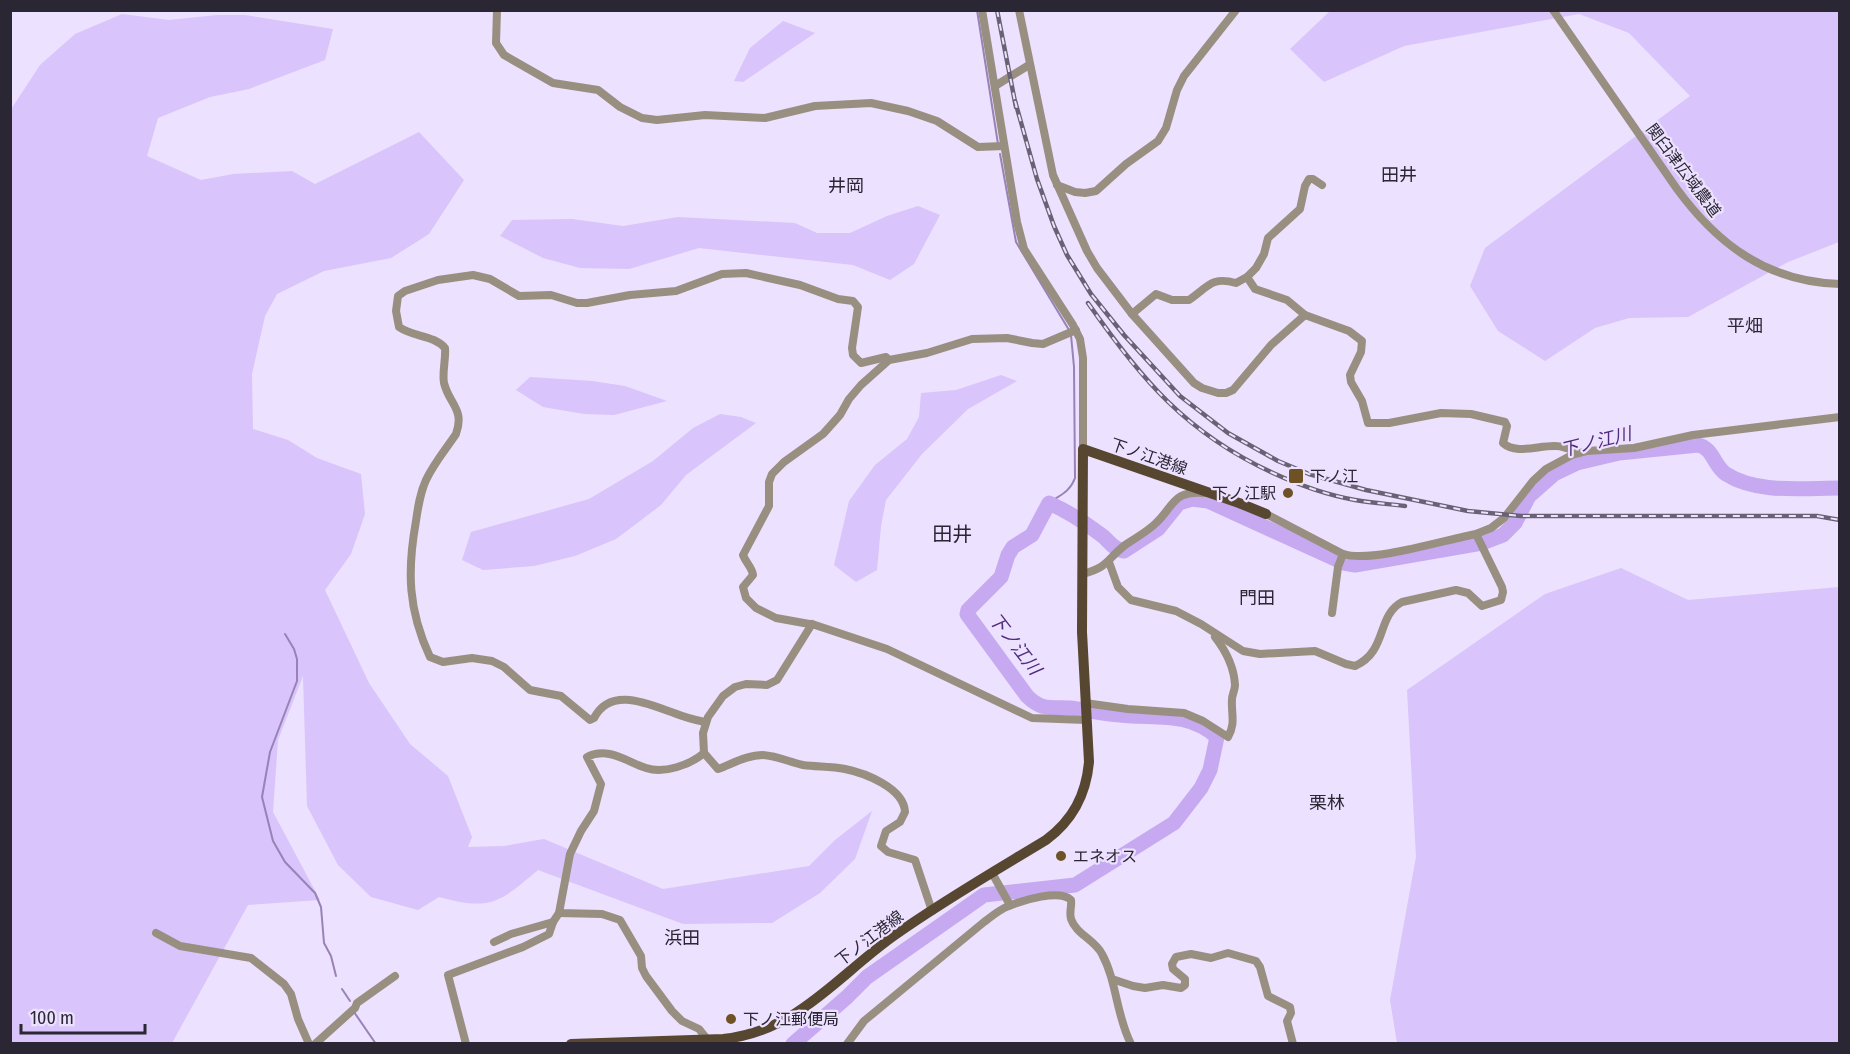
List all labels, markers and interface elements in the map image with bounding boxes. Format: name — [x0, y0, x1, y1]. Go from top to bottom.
street label: 関臼津広域農道 — [1642, 120, 1725, 221]
district label: 田井 — [1381, 164, 1417, 186]
district label: 井岡 — [828, 175, 864, 197]
district label: 平畑 — [1727, 315, 1763, 337]
water label: 下ノ江川 — [1558, 422, 1636, 461]
street label: 下ノ江港線 — [1108, 434, 1190, 478]
marker: 下ノ江 — [1287, 467, 1305, 485]
place label: 下ノ江 — [1310, 467, 1358, 486]
place label: 下ノ江駅 — [1212, 484, 1276, 503]
marker: 下ノ江駅 — [1281, 486, 1295, 500]
district label: 田井 — [932, 522, 972, 546]
district label: 門田 — [1239, 587, 1275, 609]
water label: 下ノ江川 — [984, 609, 1047, 681]
district label: 栗林 — [1309, 792, 1345, 814]
place label: エネオス — [1073, 847, 1137, 866]
marker: エネオス — [1054, 849, 1068, 863]
street label: 下ノ江港線 — [832, 907, 907, 970]
district label: 浜田 — [664, 927, 700, 949]
scale bar — [21, 997, 146, 1035]
text: 100 m — [30, 1007, 74, 1029]
place label: 下ノ江郵便局 — [743, 1010, 839, 1029]
marker: 下ノ江郵便局 — [724, 1012, 738, 1026]

